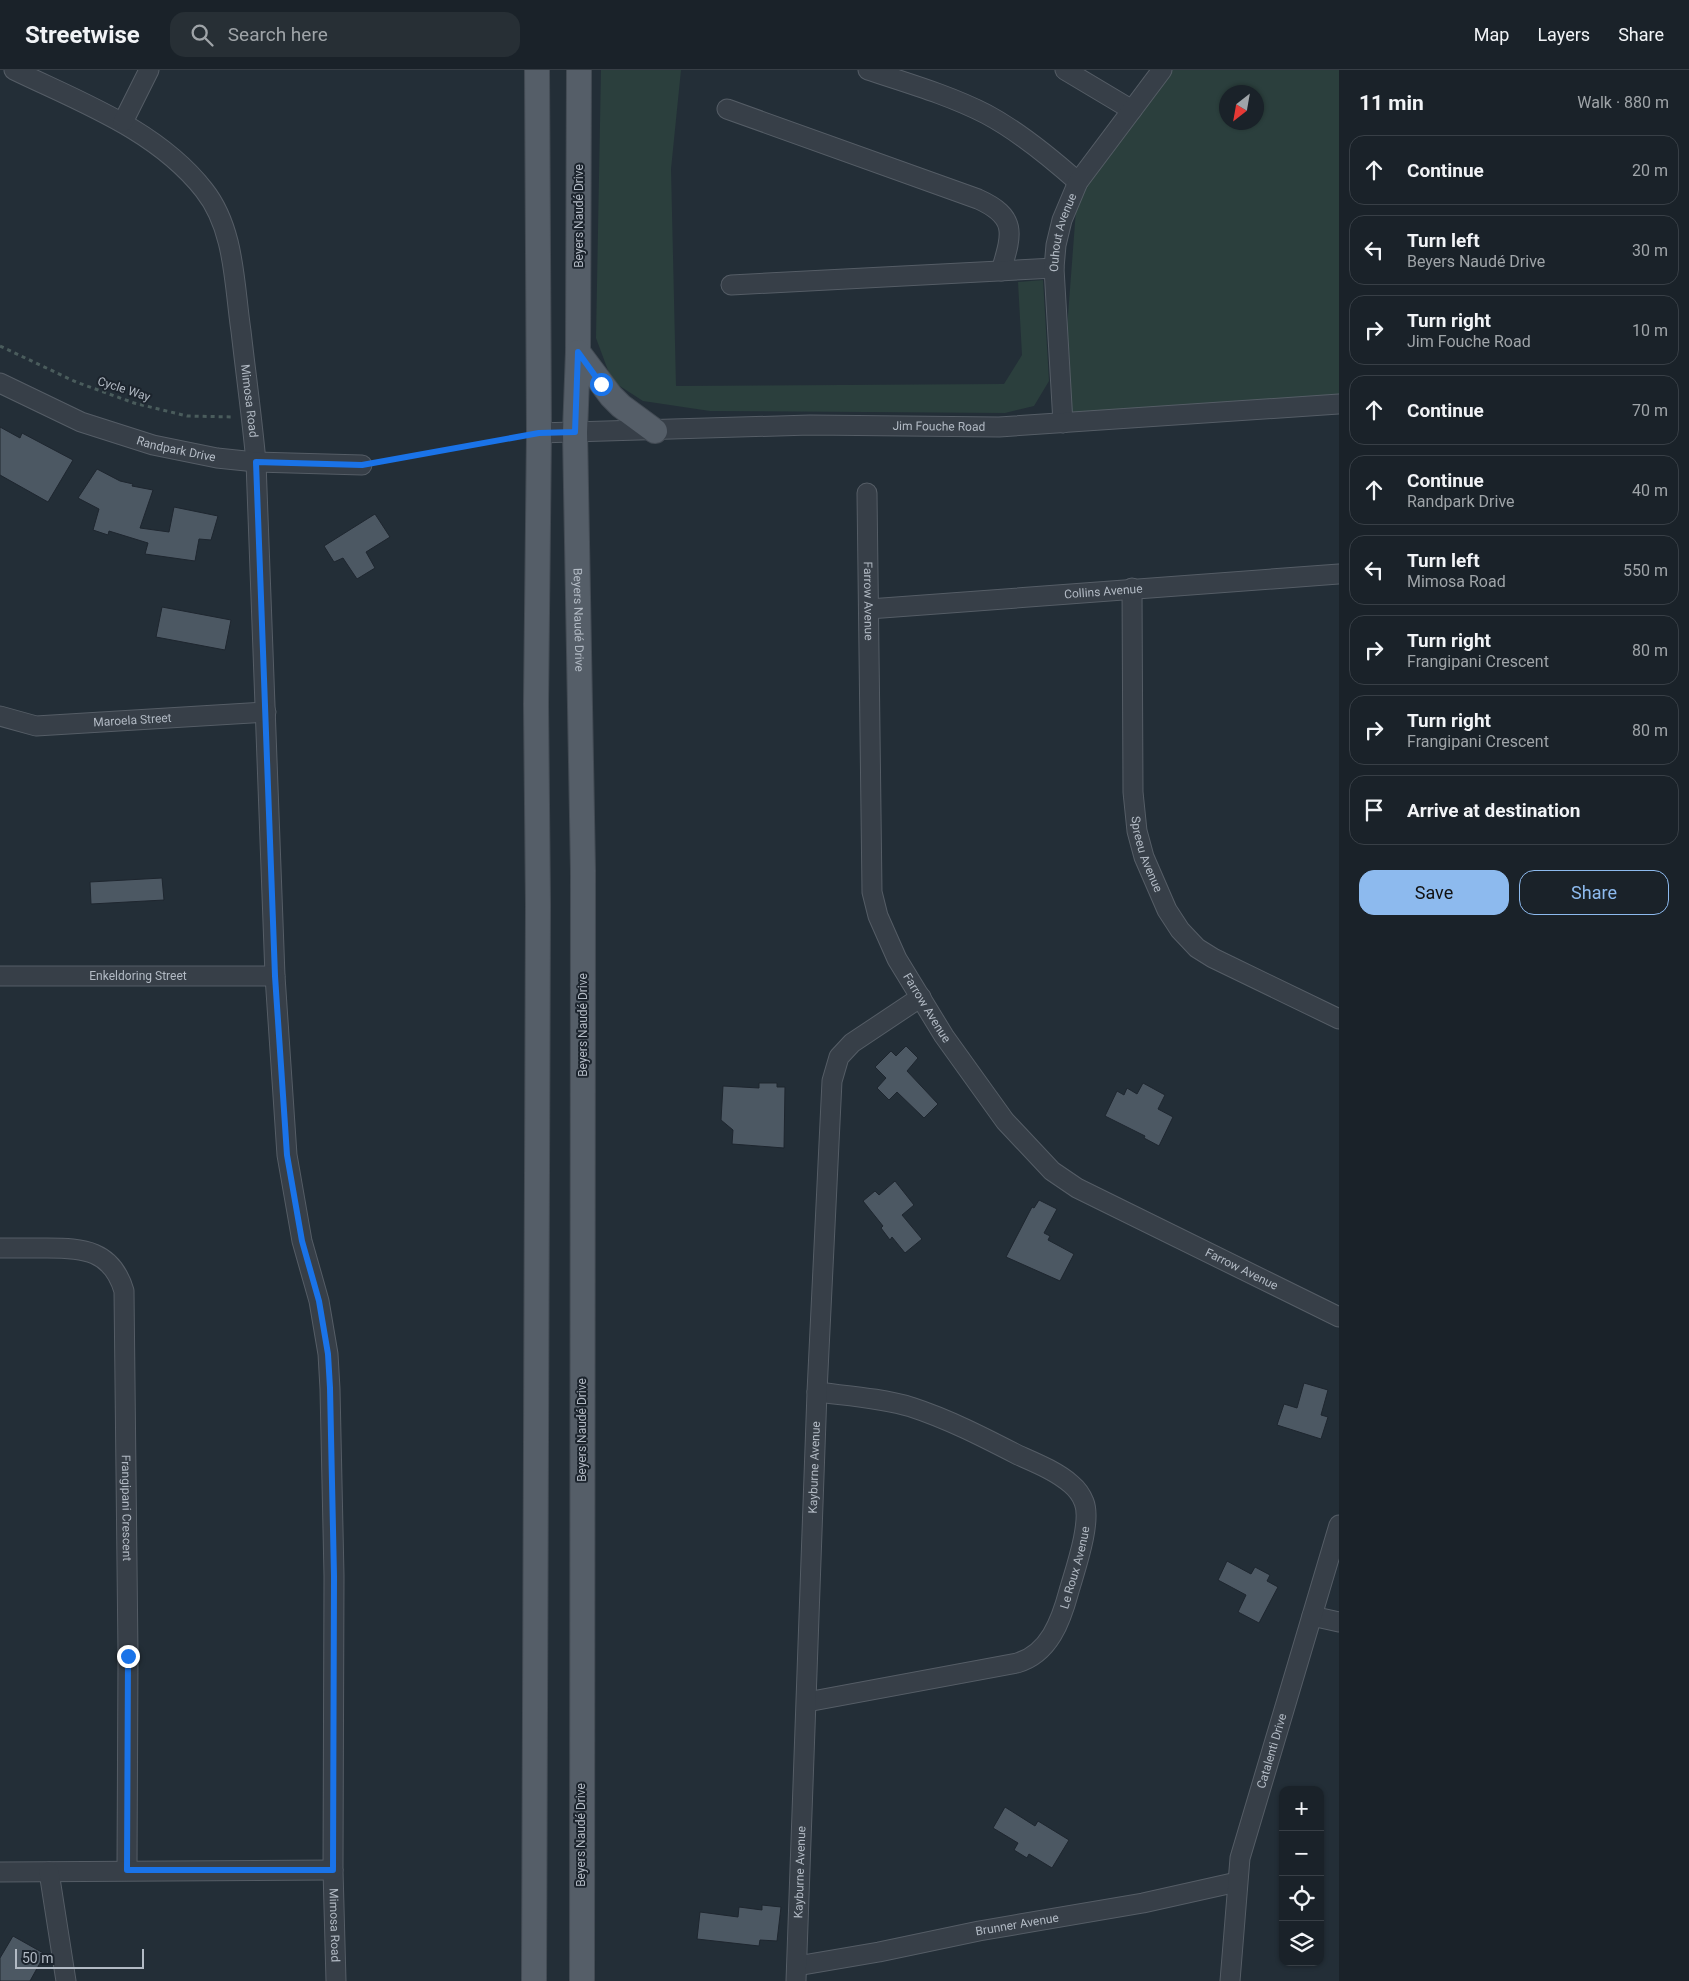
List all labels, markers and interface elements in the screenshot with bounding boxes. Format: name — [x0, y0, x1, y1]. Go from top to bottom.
search box — [170, 12, 520, 57]
text: Streetwise — [25, 21, 140, 49]
icon: search — [188, 21, 216, 49]
text: Search here — [228, 23, 328, 46]
text: Map — [1474, 24, 1509, 45]
text: Layers — [1537, 24, 1590, 45]
text: Share — [1618, 24, 1664, 45]
north arrow — [1219, 85, 1264, 130]
text: 11 min — [1359, 91, 1424, 115]
text: Walk · 880 m — [1577, 93, 1669, 112]
icon: ahead — [1360, 156, 1388, 184]
text: Continue — [1407, 159, 1484, 182]
text: 20 m — [1632, 161, 1668, 180]
street label: Beyers Naudé Drive — [572, 164, 586, 268]
street label: Ouhout Avenue — [1047, 191, 1080, 272]
text: Turn left — [1407, 229, 1480, 252]
icon: left — [1360, 236, 1388, 264]
text: 30 m — [1632, 241, 1668, 260]
text: Beyers Naudé Drive — [1407, 252, 1545, 271]
text: Turn right — [1407, 309, 1491, 332]
icon: right — [1360, 316, 1388, 344]
text: 10 m — [1632, 321, 1668, 340]
text: Jim Fouche Road — [1407, 332, 1531, 351]
street label: Mimosa Road — [238, 363, 261, 438]
route start — [590, 373, 613, 396]
street label: Cycle Way — [96, 374, 152, 404]
icon: ahead — [1360, 396, 1388, 424]
text: Continue — [1407, 399, 1484, 422]
text: 70 m — [1632, 401, 1668, 420]
street label: Jim Fouche Road — [892, 419, 985, 434]
street label: Randpark Drive — [135, 433, 217, 465]
text: Continue — [1407, 469, 1484, 492]
icon: ahead — [1360, 476, 1388, 504]
text: 40 m — [1632, 481, 1668, 500]
text: Randpark Drive — [1407, 492, 1515, 511]
text: Turn left — [1407, 549, 1480, 572]
icon: left — [1360, 556, 1388, 584]
street label: Farrow Avenue — [861, 561, 876, 641]
text: 550 m — [1623, 561, 1668, 580]
street label: Beyers Naudé Drive — [570, 568, 586, 672]
text: Mimosa Road — [1407, 572, 1506, 591]
street label: Collins Avenue — [1064, 582, 1143, 601]
text: Turn right — [1407, 629, 1491, 652]
icon: right — [1360, 636, 1388, 664]
text: 80 m — [1632, 641, 1668, 660]
text: Frangipani Crescent — [1407, 652, 1549, 671]
text: Turn right — [1407, 709, 1491, 732]
street label: Maroela Street — [93, 711, 172, 729]
icon: right — [1360, 716, 1388, 744]
text: 80 m — [1632, 721, 1668, 740]
text: Frangipani Crescent — [1407, 732, 1549, 751]
icon: arrive — [1360, 796, 1388, 824]
text: Arrive at destination — [1407, 799, 1580, 822]
street label: Spreeu Avenue — [1129, 815, 1165, 894]
button: Save — [1359, 870, 1509, 915]
button: Share — [1519, 870, 1669, 915]
street label: Enkeldoring Street — [89, 969, 187, 983]
street label: Farrow Avenue — [900, 970, 954, 1045]
street label: Beyers Naudé Drive — [576, 973, 590, 1077]
street label: Farrow Avenue — [1203, 1245, 1280, 1293]
street label: Beyers Naudé Drive — [575, 1378, 589, 1482]
street label: Kayburne Avenue — [806, 1421, 823, 1514]
street label: Frangipani Crescent — [119, 1455, 134, 1561]
street label: Le Roux Avenue — [1057, 1525, 1092, 1611]
route end — [117, 1645, 140, 1668]
street label: Catalenti Drive — [1254, 1712, 1290, 1790]
street label: Beyers Naudé Drive — [574, 1783, 588, 1887]
map controls — [1279, 1786, 1324, 1966]
button: + — [1279, 1786, 1324, 1831]
street label: Kayburne Avenue — [791, 1826, 809, 1919]
button: − — [1279, 1831, 1324, 1876]
button: locate — [1279, 1876, 1324, 1921]
street label: Mimosa Road — [326, 1888, 342, 1962]
street label: Brunner Avenue — [974, 1911, 1060, 1938]
button: layers — [1279, 1921, 1324, 1966]
scale bar — [15, 1946, 144, 1969]
text: 50 m — [22, 1950, 54, 1966]

